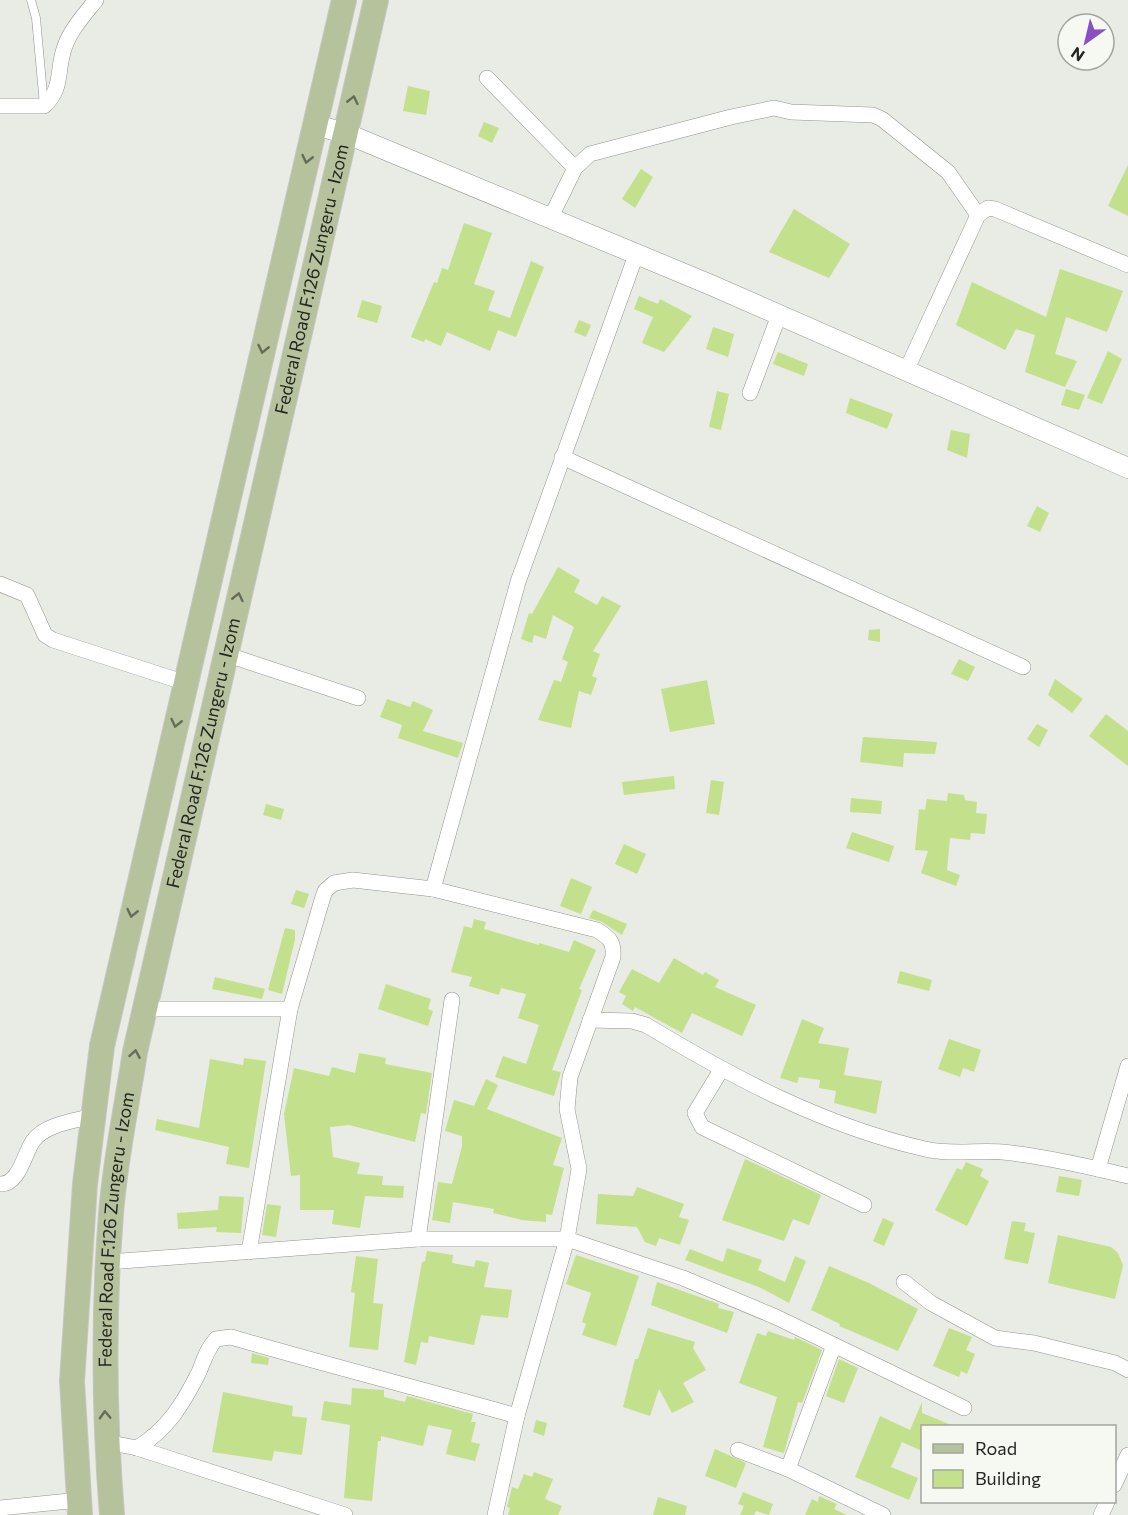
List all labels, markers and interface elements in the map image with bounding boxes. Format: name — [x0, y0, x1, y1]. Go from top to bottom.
north arrow — [1056, 12, 1116, 72]
text: N — [1067, 44, 1088, 66]
one-way arrow — [345, 96, 358, 106]
street label: Federal Road F.126 Zungeru - Izom — [269, 142, 353, 416]
one-way arrow — [302, 154, 315, 164]
one-way arrow — [258, 344, 271, 354]
one-way arrow — [231, 593, 244, 603]
street label: Federal Road F.126 Zungeru - Izom — [161, 615, 244, 890]
one-way arrow — [171, 718, 184, 728]
one-way arrow — [127, 908, 140, 918]
one-way arrow — [128, 1049, 140, 1058]
street label: Federal Road F.126 Zungeru - Izom — [93, 1090, 138, 1368]
one-way arrow — [99, 1410, 111, 1419]
legend — [921, 1425, 1116, 1503]
text: Road — [975, 1437, 1017, 1459]
text: Building — [975, 1467, 1041, 1489]

